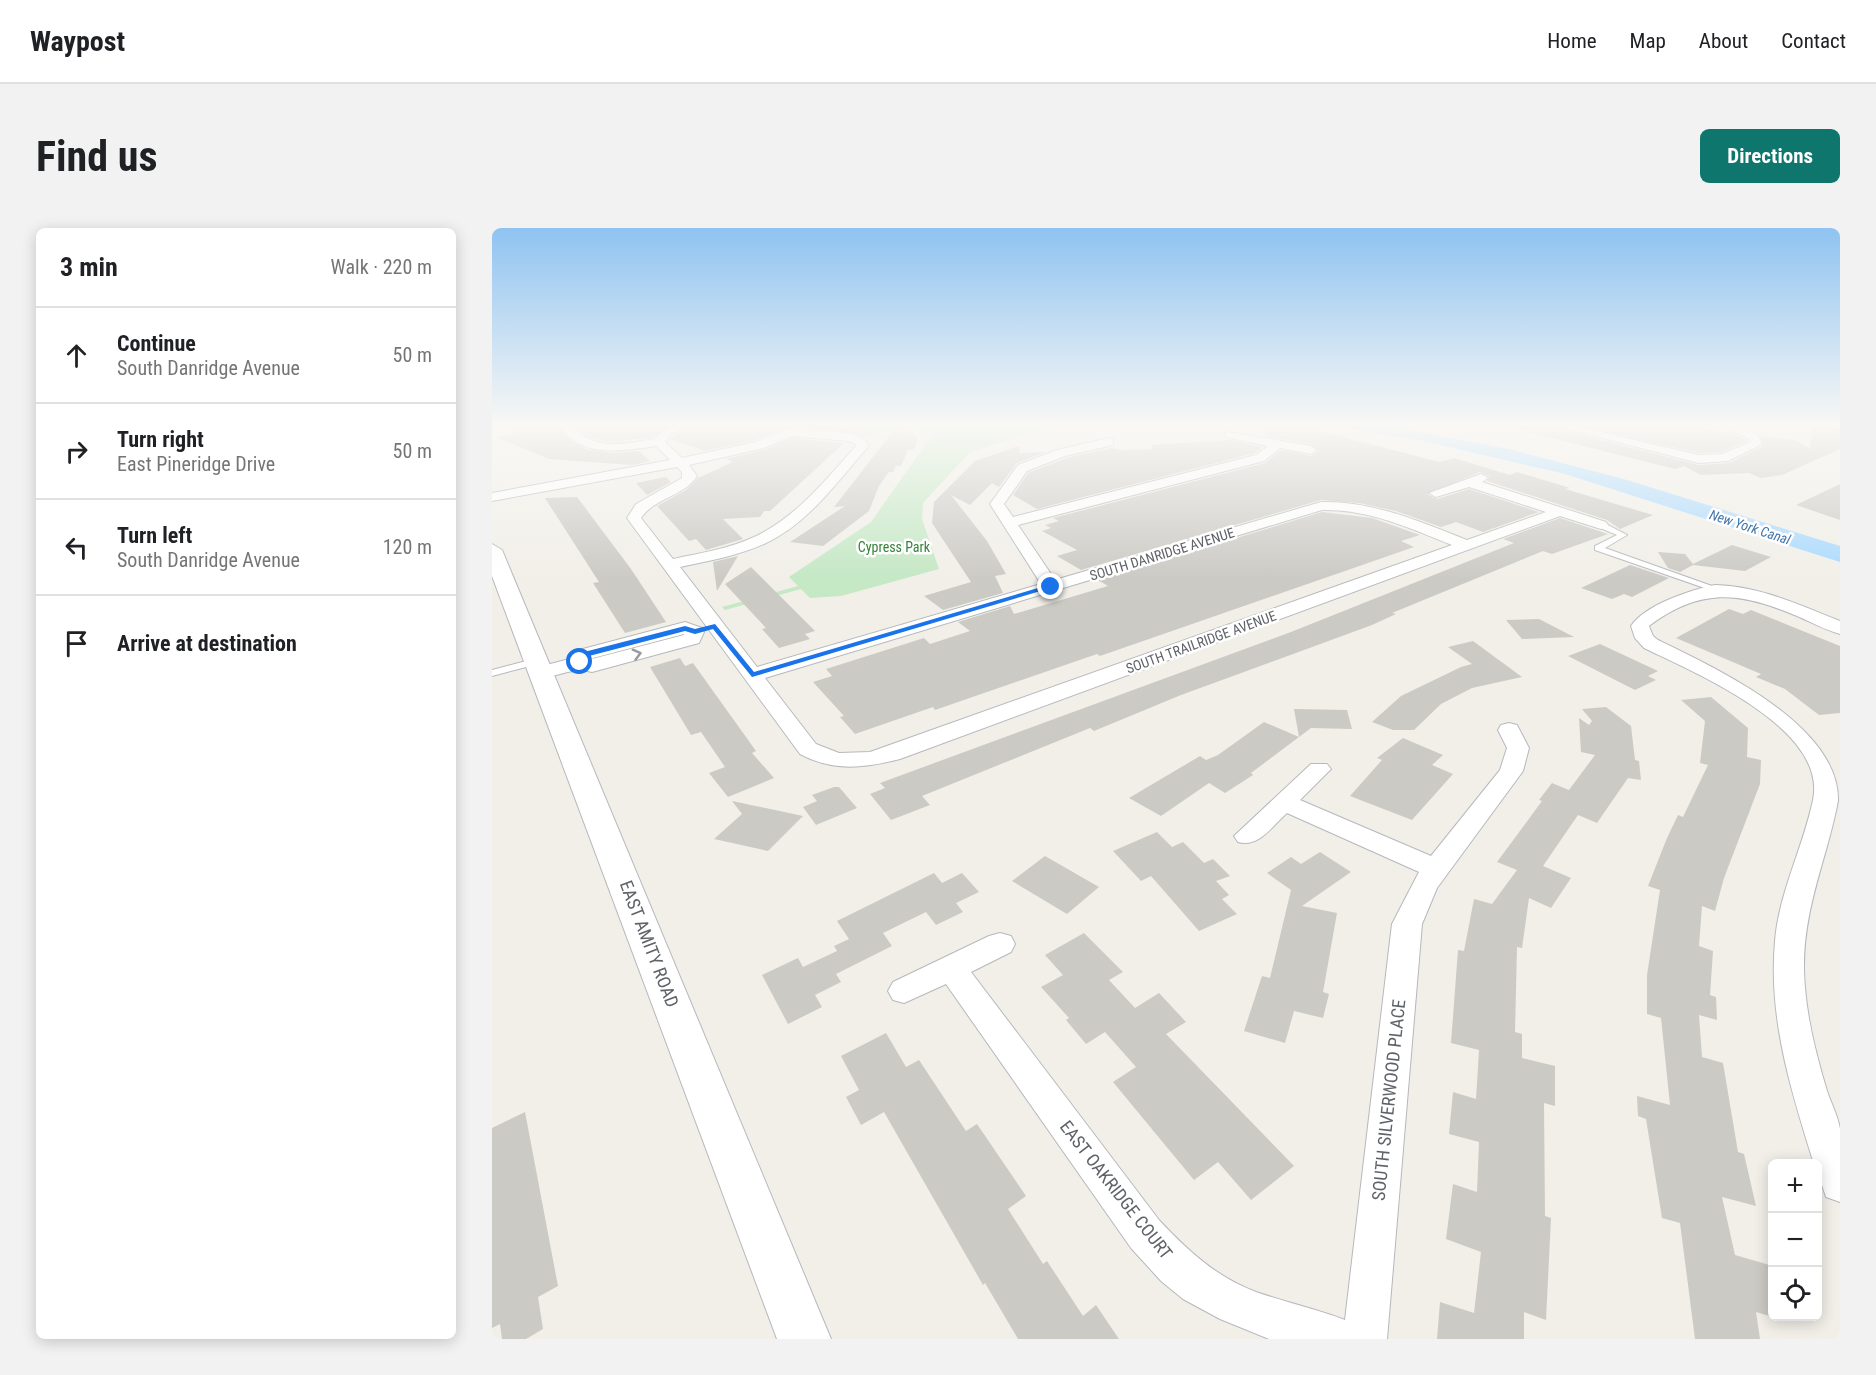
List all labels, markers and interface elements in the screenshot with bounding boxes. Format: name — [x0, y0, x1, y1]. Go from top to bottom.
text: Waypost — [30, 25, 125, 58]
text: Home — [1547, 29, 1597, 53]
text: Map — [1630, 29, 1666, 53]
text: About — [1699, 29, 1748, 53]
text: Contact — [1781, 29, 1846, 53]
button: Directions — [1700, 129, 1840, 183]
text: Find us — [36, 132, 157, 181]
text: 3 min — [60, 252, 118, 282]
text: Walk · 220 m — [331, 255, 432, 279]
text: Continue — [117, 331, 196, 356]
icon: ahead — [60, 339, 93, 372]
text: 50 m — [393, 343, 432, 367]
text: South Danridge Avenue — [117, 356, 300, 380]
text: Turn right — [117, 427, 204, 452]
icon: right — [60, 435, 93, 468]
text: 50 m — [393, 439, 432, 463]
text: East Pineridge Drive — [117, 452, 275, 476]
water label: New York Canal — [1708, 506, 1793, 548]
text: Turn left — [117, 523, 192, 548]
street label: SOUTH DANRIDGE AVENUE — [1088, 524, 1236, 584]
icon: left — [60, 531, 93, 564]
text: 120 m — [383, 535, 432, 559]
park label: Cypress Park — [858, 539, 931, 555]
text: South Danridge Avenue — [117, 548, 300, 572]
route end — [1037, 573, 1063, 599]
street label: SOUTH TRAILRIDGE AVENUE — [1124, 607, 1278, 677]
icon: arrive — [60, 627, 93, 660]
text: Arrive at destination — [117, 631, 297, 656]
route start — [566, 648, 592, 674]
one-way arrow — [631, 648, 641, 661]
street label: EAST AMITY ROAD — [616, 878, 683, 1010]
street label: SOUTH SILVERWOOD PLACE — [1367, 998, 1410, 1202]
street label: EAST OAKRIDGE COURT — [1056, 1116, 1177, 1263]
map controls — [1768, 1159, 1822, 1321]
button: + — [1768, 1159, 1822, 1213]
button: − — [1768, 1213, 1822, 1267]
button: locate — [1768, 1267, 1822, 1321]

